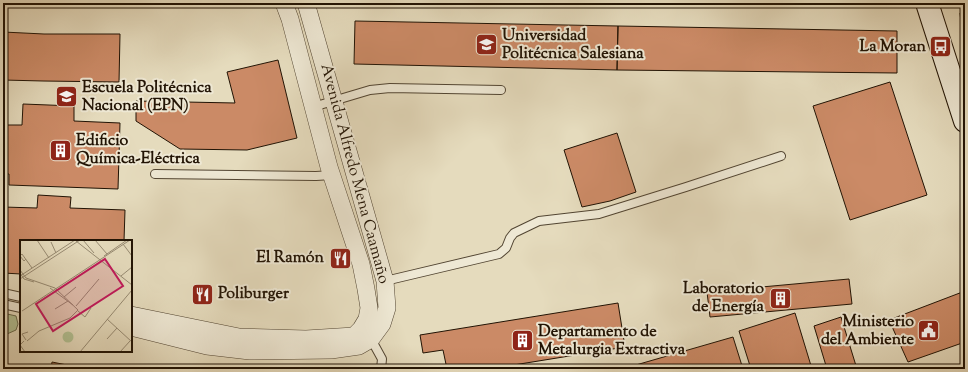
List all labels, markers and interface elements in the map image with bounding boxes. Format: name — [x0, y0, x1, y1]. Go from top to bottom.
place label: Universidad Politécnica Salesiana — [502, 25, 644, 66]
school or university icon: Universidad Politécnica Salesiana — [473, 32, 499, 58]
bus stop icon: La Moran — [928, 34, 954, 60]
place label: La Moran — [860, 36, 927, 59]
street label: Avenida Alfredo Mena Caamaño — [314, 61, 395, 287]
place label: Escuela Politécnica Nacional (EPN) — [82, 77, 212, 118]
school or university icon: Escuela Politécnica Nacional (EPN) — [53, 84, 79, 110]
place label: Edificio Química-Eléctrica — [76, 130, 200, 171]
building icon: Edificio Química-Eléctrica — [48, 137, 74, 163]
inset map — [20, 240, 132, 352]
restaurant icon: El Ramón — [327, 245, 353, 271]
place label: El Ramón — [256, 247, 325, 270]
place label: Laboratorio de Energía — [683, 278, 765, 319]
restaurant icon: Poliburger — [190, 281, 216, 307]
place label: Poliburger — [218, 283, 290, 306]
building icon: Laboratorio de Energía — [767, 285, 793, 311]
place label: Ministerio del Ambiente — [821, 311, 915, 352]
public building icon: Ministerio del Ambiente — [916, 318, 942, 344]
place label: Departamento de Metalurgia Extractiva — [538, 321, 686, 362]
building icon: Departamento de Metalurgia Extractiva — [510, 328, 536, 354]

